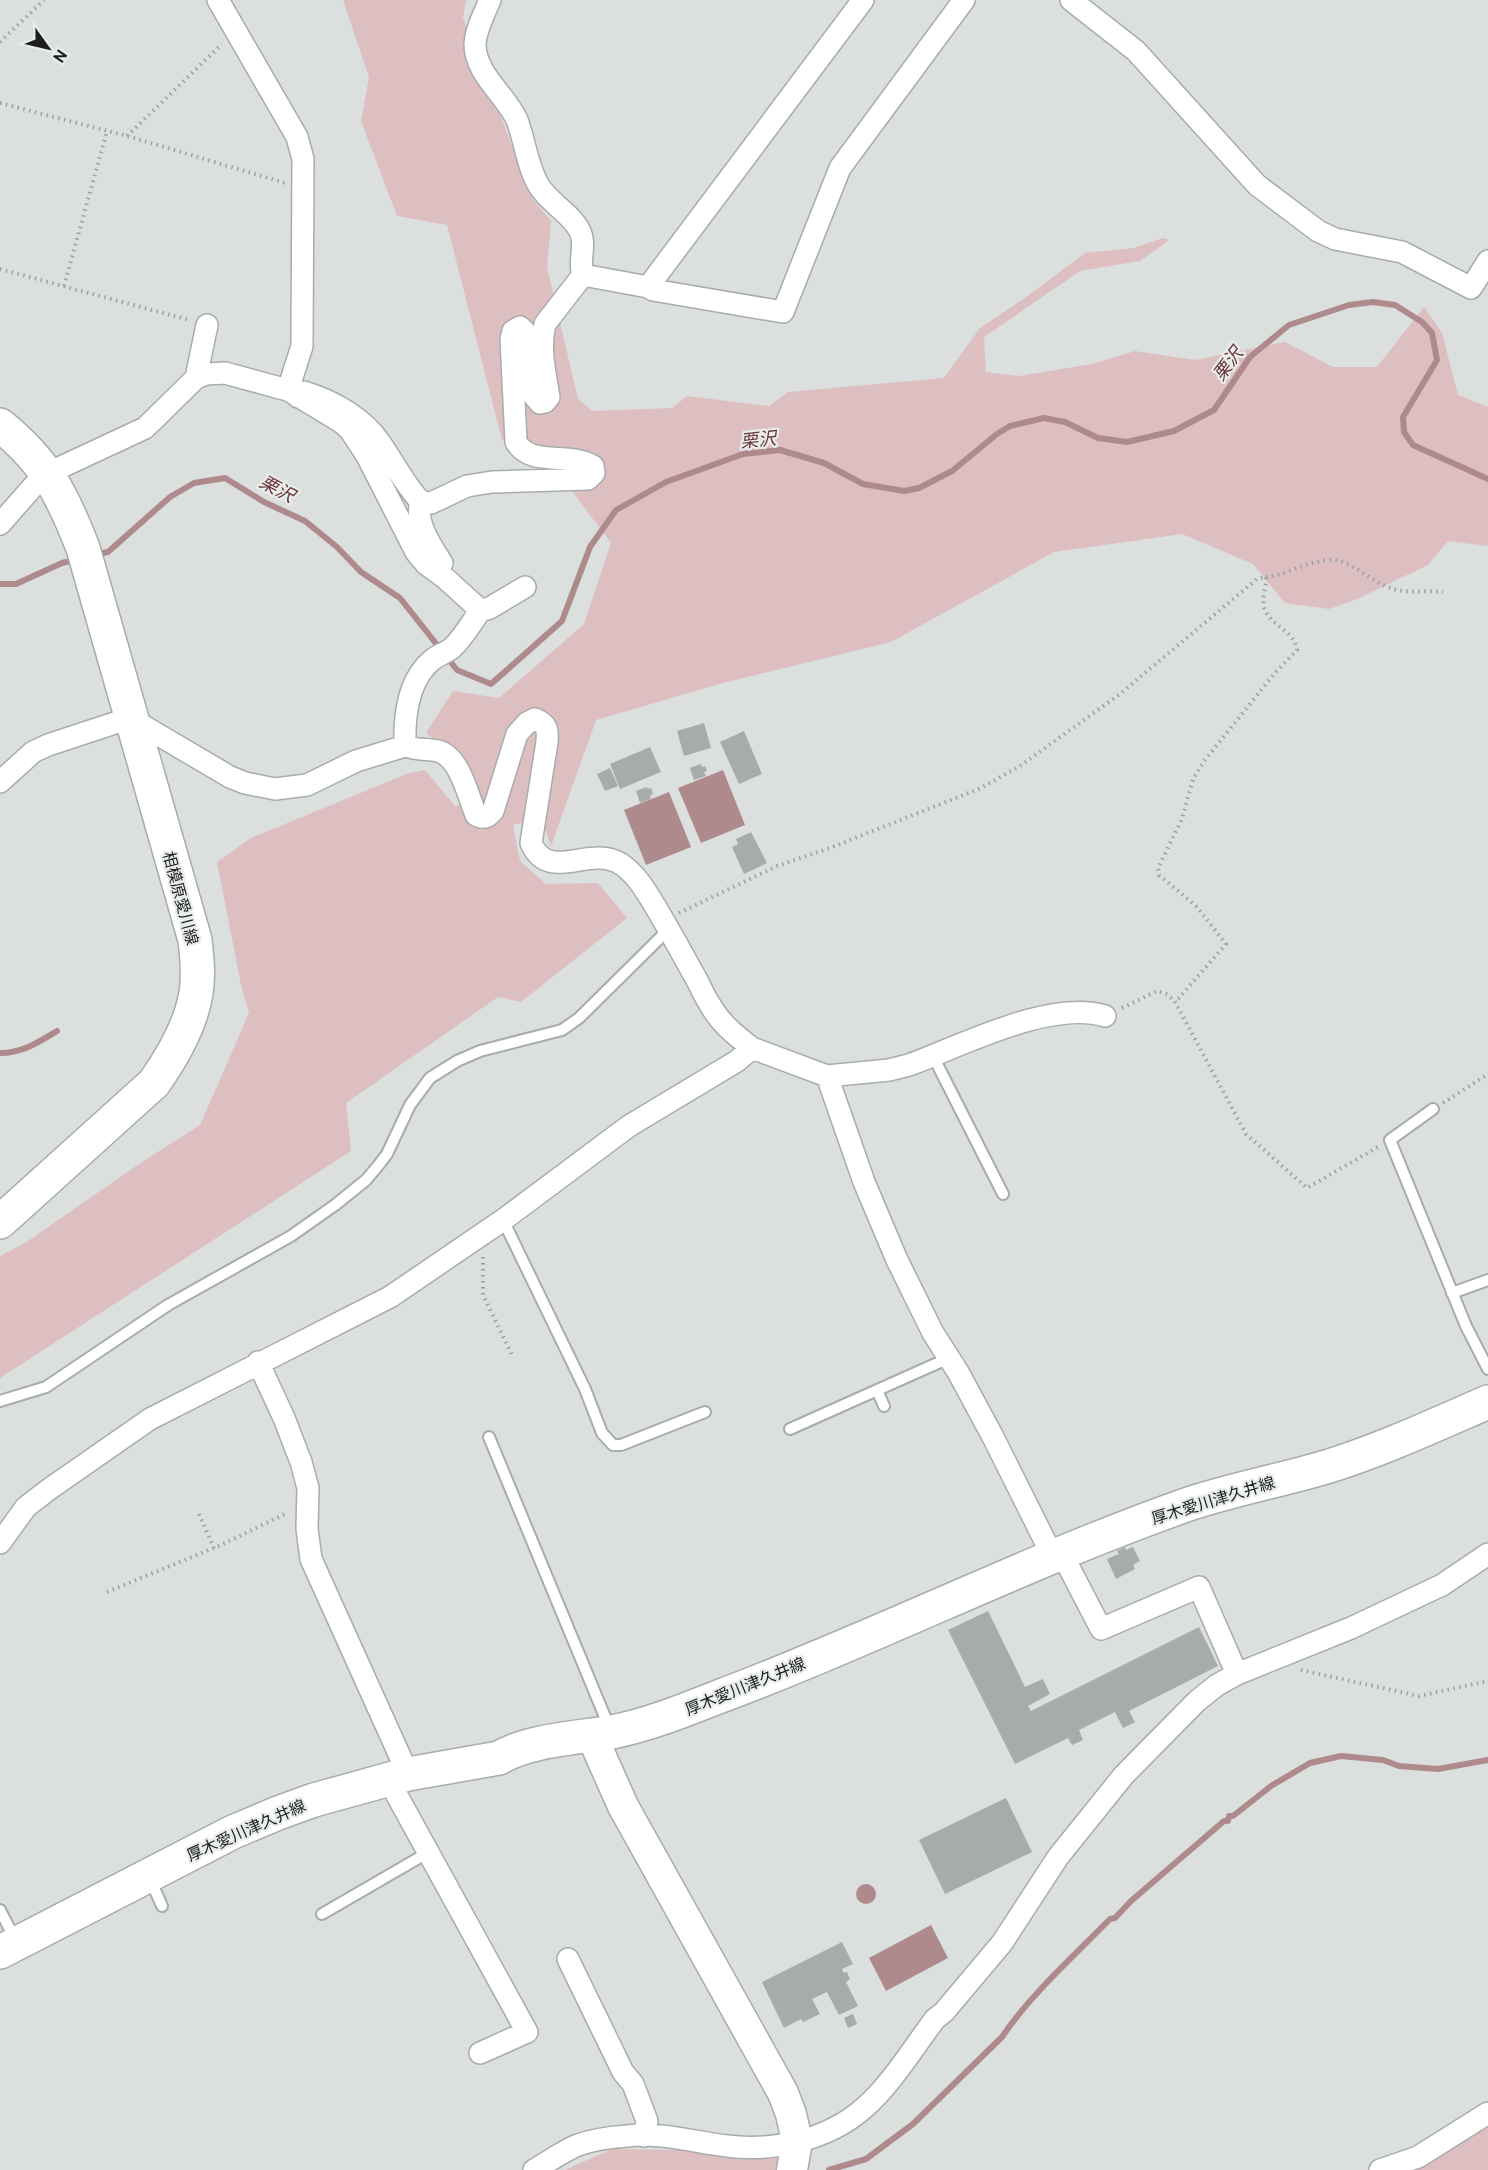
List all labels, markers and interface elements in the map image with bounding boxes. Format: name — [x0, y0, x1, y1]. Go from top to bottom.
north arrow — [18, 18, 78, 78]
text: N — [47, 45, 70, 66]
water label: 栗沢 — [1209, 342, 1250, 386]
water label: 栗沢 — [739, 428, 779, 455]
water label: 栗沢 — [255, 472, 299, 510]
street label: 相模原愛川線 — [157, 850, 201, 947]
street label: 厚木愛川津久井線 — [1149, 1474, 1278, 1530]
street label: 厚木愛川津久井線 — [683, 1655, 809, 1721]
street label: 厚木愛川津久井線 — [184, 1797, 309, 1867]

